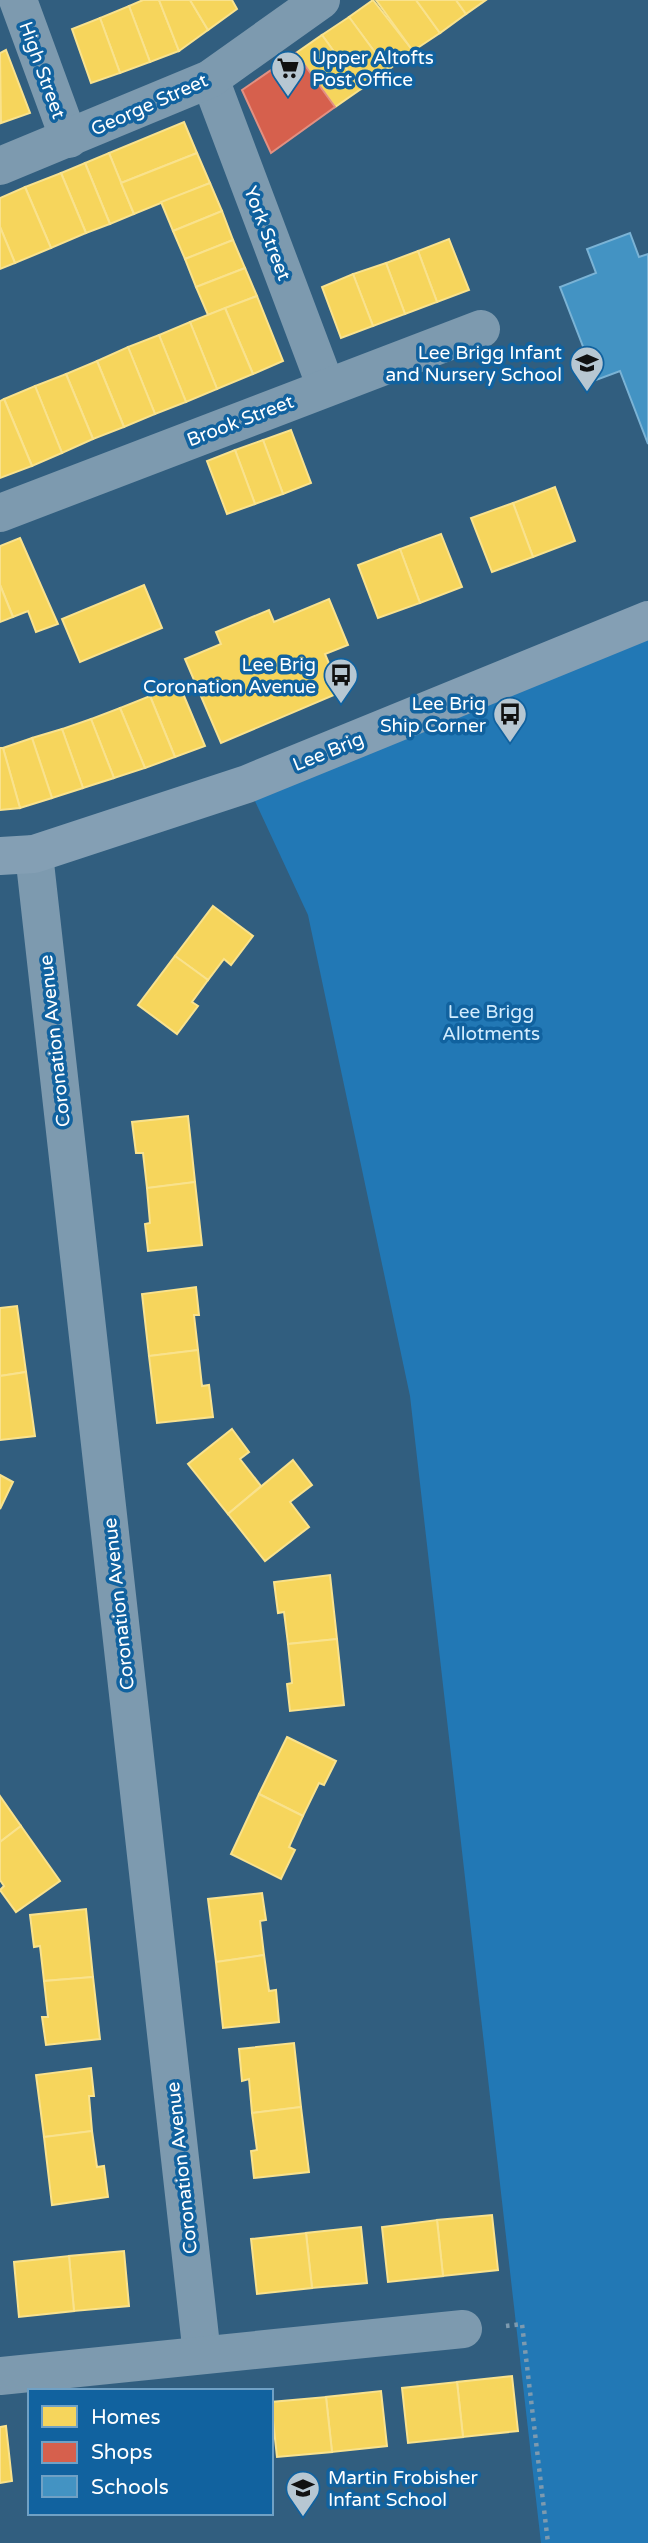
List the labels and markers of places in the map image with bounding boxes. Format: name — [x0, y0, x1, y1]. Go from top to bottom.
place label: Upper Altofts Post Office — [312, 47, 434, 91]
supermarket icon: Upper Altofts Post Office — [269, 49, 307, 98]
place label: Lee Brigg Infant and Nursery School — [385, 342, 562, 386]
school or university icon: Lee Brigg Infant and Nursery School — [568, 344, 606, 393]
place label: Lee Brig Coronation Avenue — [143, 654, 316, 698]
bus stop icon: Lee Brig Coronation Avenue — [322, 656, 360, 705]
place label: Lee Brig Ship Corner — [380, 693, 487, 737]
bus stop icon: Lee Brig Ship Corner — [491, 695, 529, 744]
place label: Martin Frobisher Infant School — [328, 2467, 479, 2511]
school or university icon: Martin Frobisher Infant School — [284, 2469, 322, 2518]

